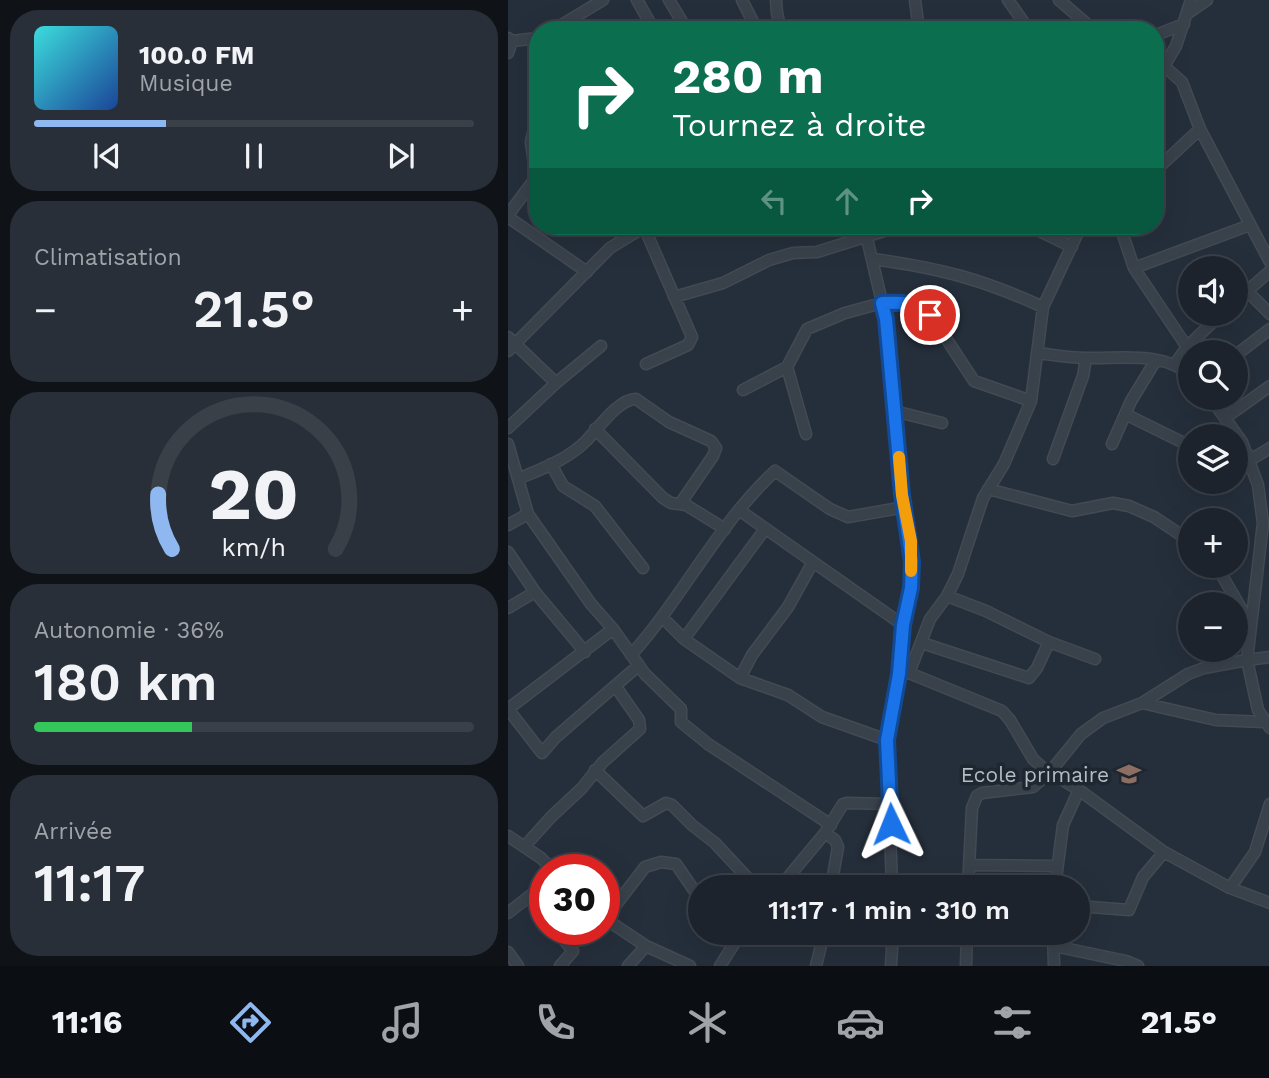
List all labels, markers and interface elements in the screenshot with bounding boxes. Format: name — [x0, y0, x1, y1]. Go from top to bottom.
text: 100.0 FM — [139, 40, 255, 70]
text: 280 m — [672, 47, 824, 105]
icon: right — [557, 49, 648, 140]
text: Musique — [139, 70, 233, 97]
text: Tournez à droite — [672, 106, 927, 144]
icon: previous — [88, 137, 126, 175]
icon: pause — [235, 137, 273, 175]
icon: next — [382, 137, 420, 175]
icon: left — [755, 182, 793, 220]
icon: ahead — [828, 182, 866, 220]
icon: right — [901, 182, 939, 220]
text: Climatisation — [34, 244, 182, 271]
map controls — [1178, 256, 1248, 662]
button: sound — [1178, 256, 1248, 326]
text: 21.5° — [193, 279, 315, 340]
pin — [900, 285, 960, 345]
text: − — [34, 288, 57, 332]
text: + — [451, 288, 474, 332]
icon: arrive — [911, 296, 949, 334]
button: search — [1178, 340, 1248, 410]
button: layers — [1178, 424, 1248, 494]
text: 20 — [209, 451, 299, 537]
button: + — [1178, 508, 1248, 578]
text: km/h — [222, 533, 286, 562]
button: − — [1178, 592, 1248, 662]
text: Autonomie · 36% — [34, 617, 224, 644]
text: 180 km — [34, 652, 217, 713]
school or university icon: Ecole primaire — [1115, 760, 1143, 788]
place label: Ecole primaire — [961, 762, 1109, 787]
position arrow — [854, 787, 928, 861]
text: Arrivée — [34, 818, 113, 845]
text: 11:17 — [34, 853, 145, 914]
speed limit sign: 30 — [529, 854, 620, 945]
text: 11:17 · 1 min · 310 m — [768, 895, 1010, 925]
icon: directions — [226, 998, 275, 1047]
icon: music — [378, 998, 427, 1047]
icon: phone — [531, 998, 580, 1047]
icon: climate — [683, 998, 732, 1047]
icon: car — [836, 998, 885, 1047]
icon: filters — [988, 998, 1037, 1047]
text: 11:16 — [52, 1003, 122, 1041]
text: 21.5° — [1141, 1003, 1217, 1041]

